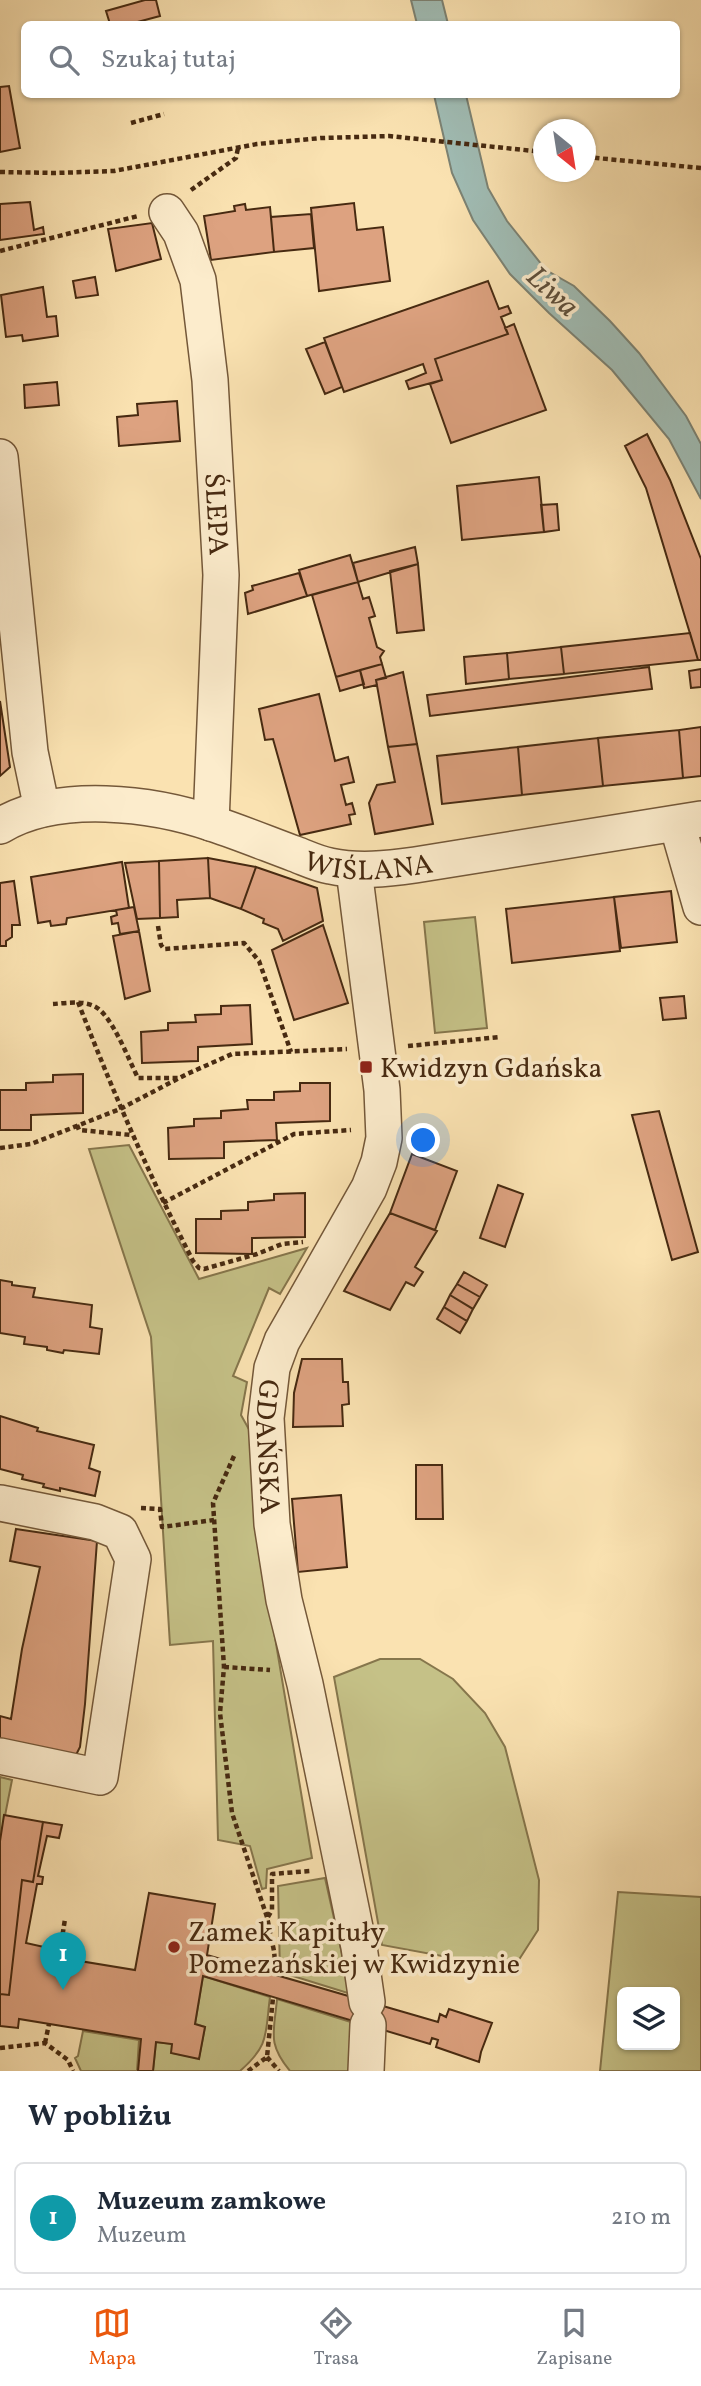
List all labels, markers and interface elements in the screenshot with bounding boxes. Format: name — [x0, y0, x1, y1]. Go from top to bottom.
search box — [21, 21, 680, 98]
icon: search — [45, 41, 83, 79]
text: Szukaj tutaj — [101, 42, 236, 78]
north arrow — [533, 119, 596, 182]
water label: Liwa — [516, 257, 587, 328]
street label: ŚLEPA — [193, 472, 237, 557]
street label: WIŚLANA — [298, 843, 436, 891]
place label: Kwidzyn Gdańska — [380, 1050, 603, 1089]
marker: Kwidzyn Gdańska — [358, 1059, 374, 1075]
your location — [406, 1123, 440, 1157]
street label: GDAŃSKA — [244, 1377, 288, 1516]
place label: Zamek Kapituły Pomezańskiej w Kwidzynie — [188, 1914, 520, 1985]
pin: 1 — [40, 1932, 86, 1990]
marker: Zamek Kapituły Pomezańskiej w Kwidzynie — [166, 1939, 182, 1955]
map controls — [617, 1987, 680, 2050]
button: layers — [617, 1987, 680, 2050]
text: W pobliżu — [28, 2096, 171, 2138]
text: Muzeum zamkowe — [97, 2184, 326, 2220]
text: 1 — [48, 2202, 58, 2234]
text: 210 m — [611, 2202, 671, 2234]
text: Muzeum — [97, 2220, 187, 2252]
tab: Mapa — [89, 2304, 136, 2372]
tab: Trasa — [314, 2304, 359, 2372]
tab: Zapisane — [536, 2304, 612, 2372]

